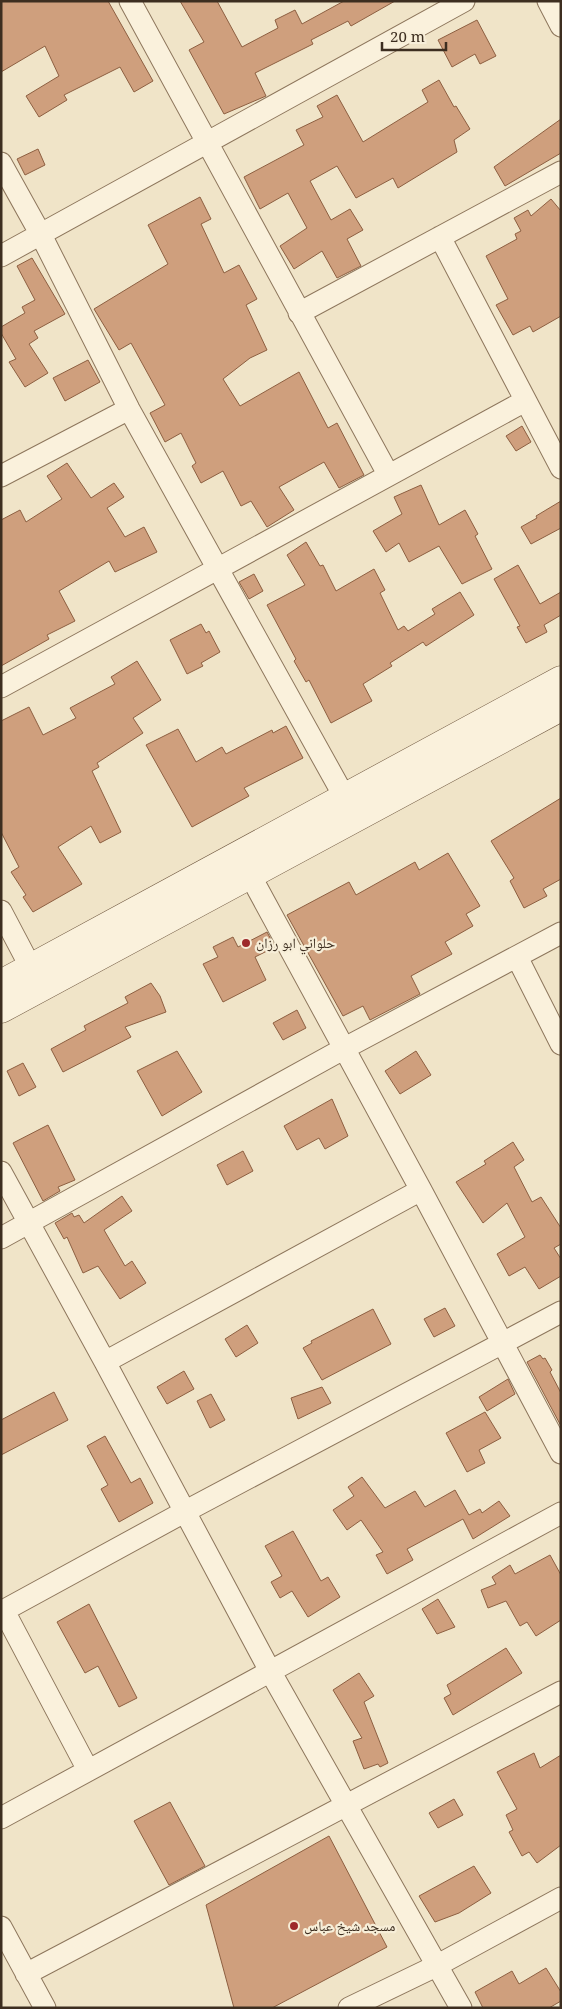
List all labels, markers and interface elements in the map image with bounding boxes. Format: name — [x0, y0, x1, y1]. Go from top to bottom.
scale bar — [382, 20, 446, 52]
text: 20 m — [390, 26, 425, 46]
place label: حلواني ابو رزان — [256, 933, 335, 955]
marker: حلواني ابو رزان — [240, 937, 252, 949]
place label: مسجد شيخ عباس — [304, 1916, 395, 1936]
marker: مسجد شيخ عباس — [288, 1920, 300, 1932]

